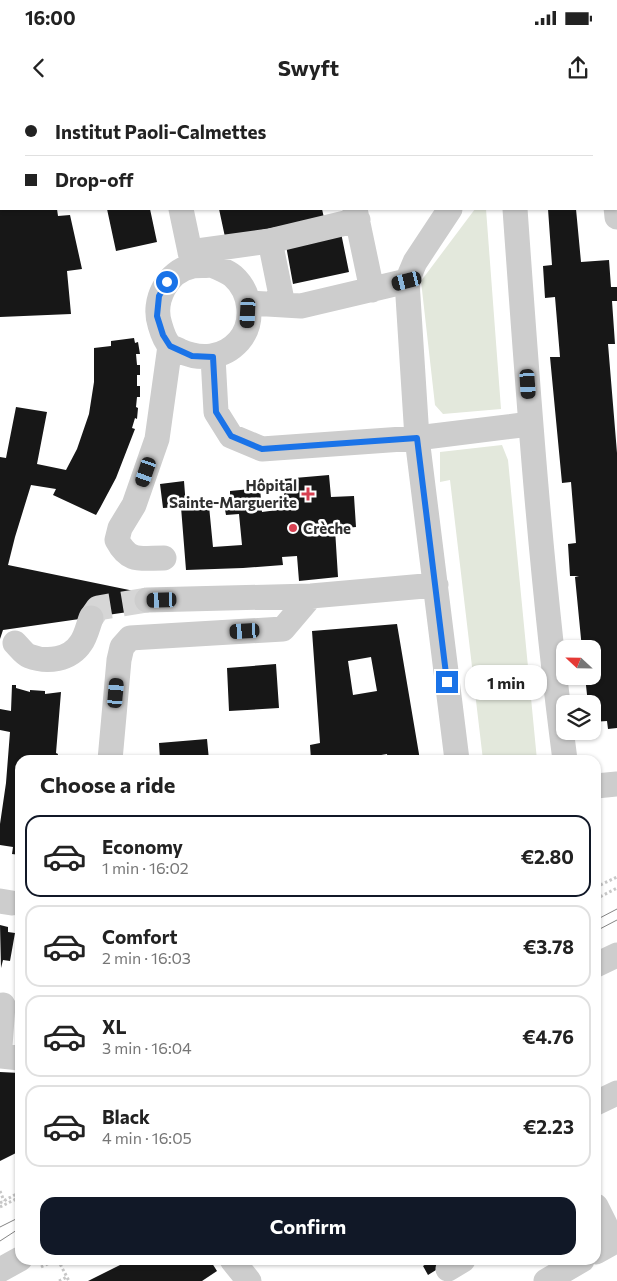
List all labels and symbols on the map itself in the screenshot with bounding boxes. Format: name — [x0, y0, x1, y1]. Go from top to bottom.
car — [390, 270, 423, 292]
route start — [156, 271, 178, 293]
car — [239, 298, 256, 328]
car — [519, 369, 536, 399]
car — [134, 455, 157, 489]
place label: Hôpital Sainte-Marguerite — [169, 476, 297, 511]
marker: Hôpital Sainte-Marguerite — [301, 487, 315, 501]
place label: Crèche — [303, 519, 351, 537]
marker: Crèche — [287, 522, 299, 534]
car — [146, 592, 177, 608]
car — [229, 623, 260, 639]
north arrow — [556, 640, 601, 685]
callout: 1 min — [464, 664, 547, 700]
route end — [436, 671, 458, 693]
car — [107, 677, 124, 709]

